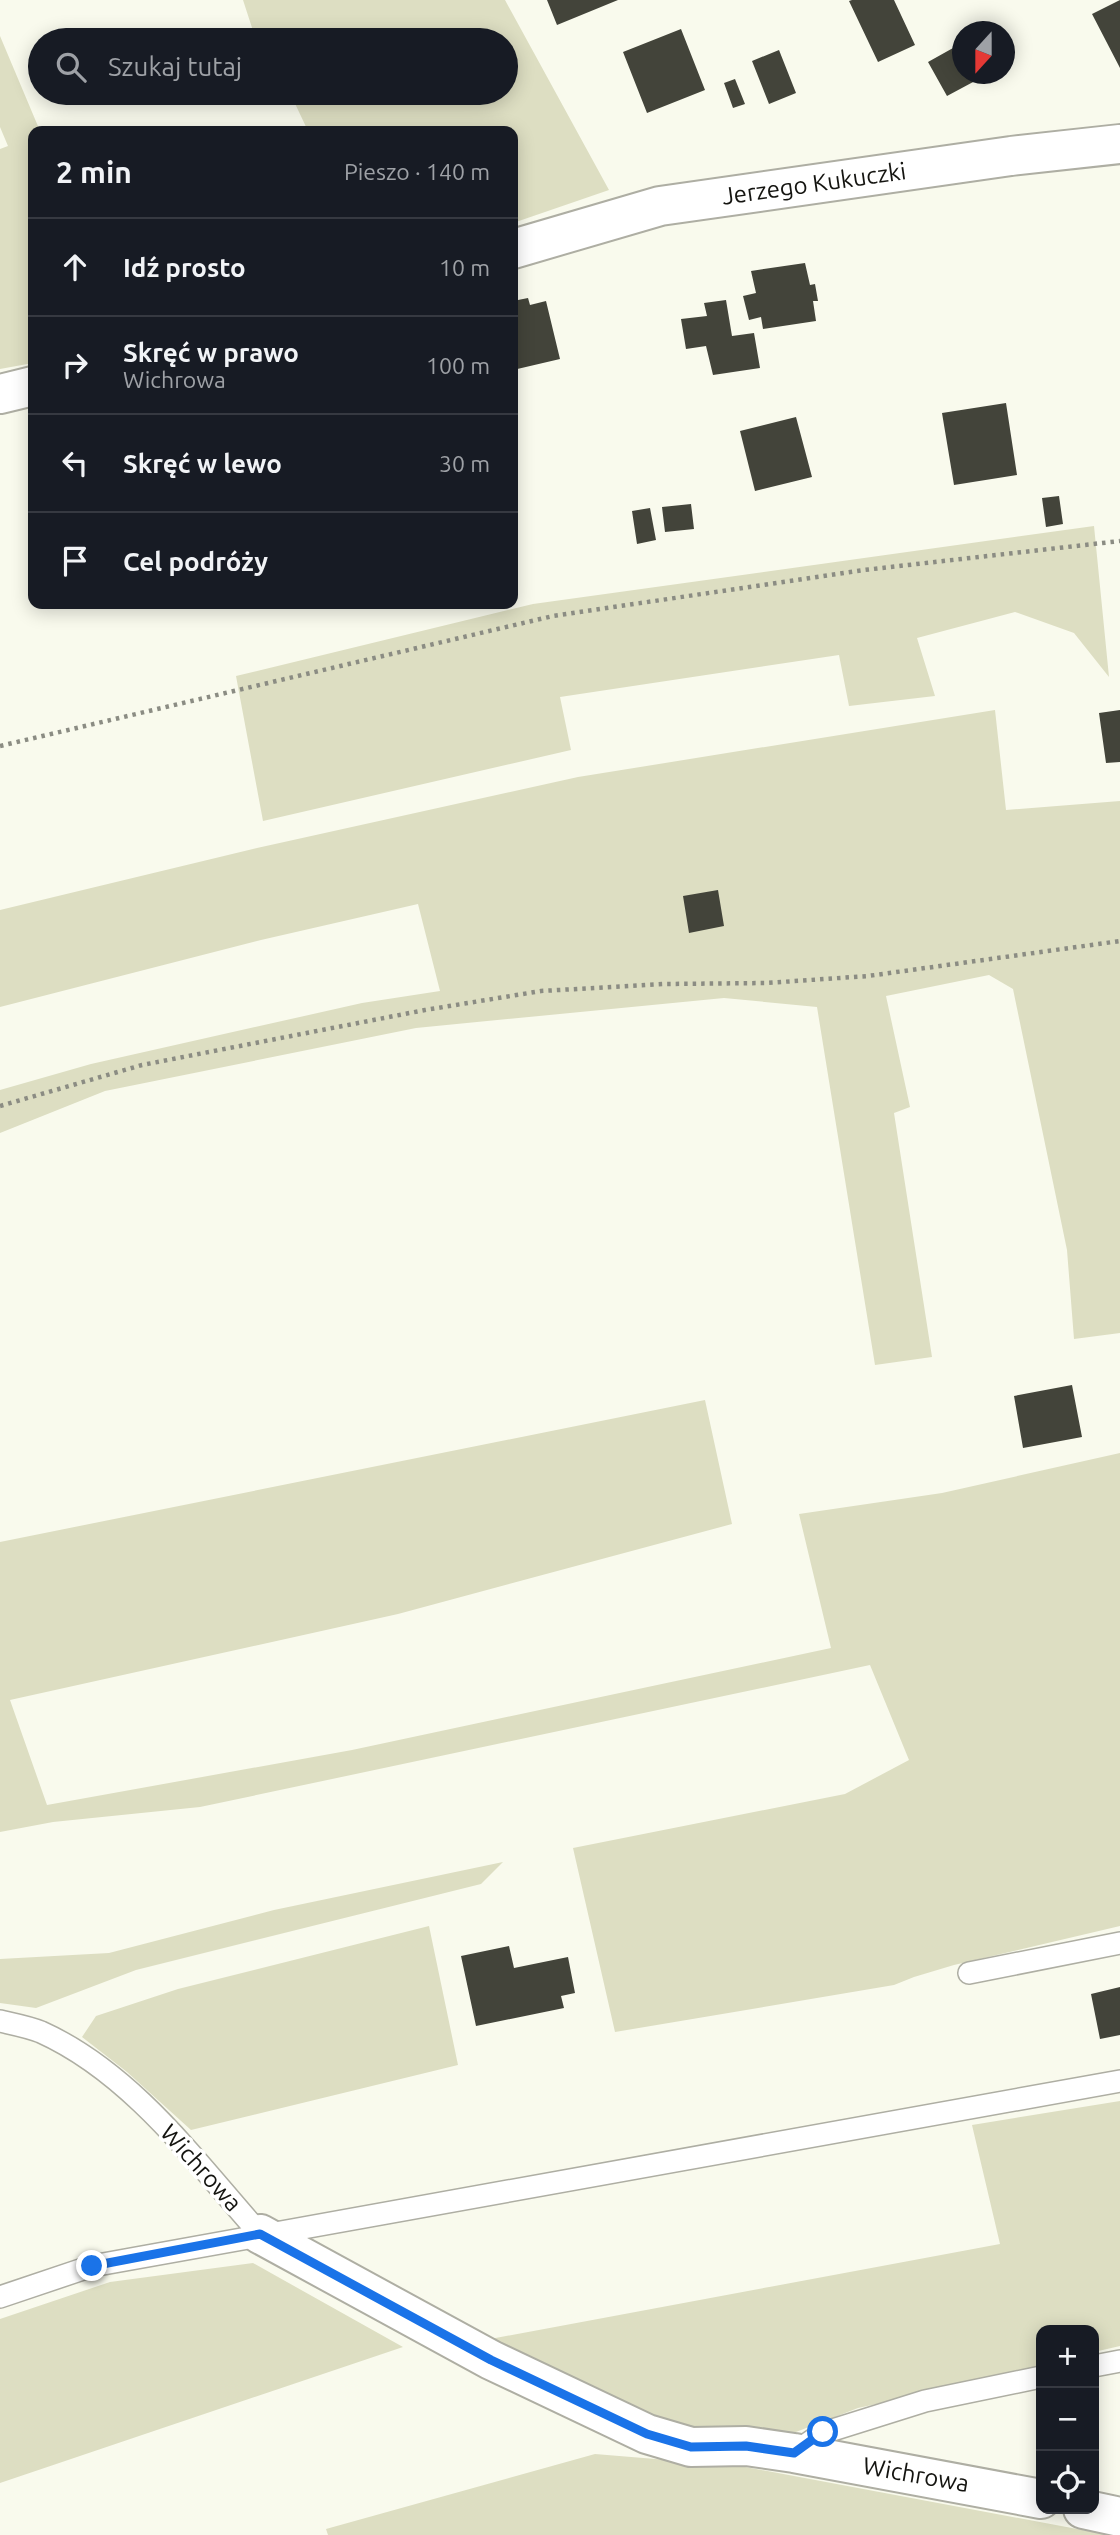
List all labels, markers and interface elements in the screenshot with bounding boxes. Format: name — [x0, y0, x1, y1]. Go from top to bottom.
north arrow — [952, 21, 1015, 84]
search box — [28, 28, 518, 105]
icon: search — [52, 48, 90, 86]
text: Szukaj tutaj — [108, 52, 242, 81]
text: 2 min — [56, 155, 132, 189]
street label: Jerzego Kukuczki — [720, 157, 908, 210]
text: Pieszo · 140 m — [344, 159, 490, 184]
icon: ahead — [56, 248, 94, 286]
text: Idź prosto — [123, 253, 246, 282]
text: 10 m — [439, 255, 490, 280]
text: Skręć w prawo — [123, 338, 299, 367]
icon: right — [56, 346, 94, 384]
text: 100 m — [426, 353, 490, 378]
text: Wichrowa — [123, 367, 226, 392]
icon: left — [56, 444, 94, 482]
text: Skręć w lewo — [123, 449, 282, 478]
text: 30 m — [439, 451, 490, 476]
icon: arrive — [56, 542, 94, 580]
text: Cel podróży — [123, 547, 268, 576]
street label: Wichrowa — [155, 2119, 247, 2217]
route end — [76, 2250, 107, 2281]
map controls — [1036, 2325, 1099, 2514]
button: + — [1036, 2325, 1099, 2388]
button: − — [1036, 2388, 1099, 2451]
route start — [807, 2416, 838, 2447]
button: locate — [1036, 2451, 1099, 2514]
street label: Wichrowa — [861, 2452, 971, 2497]

